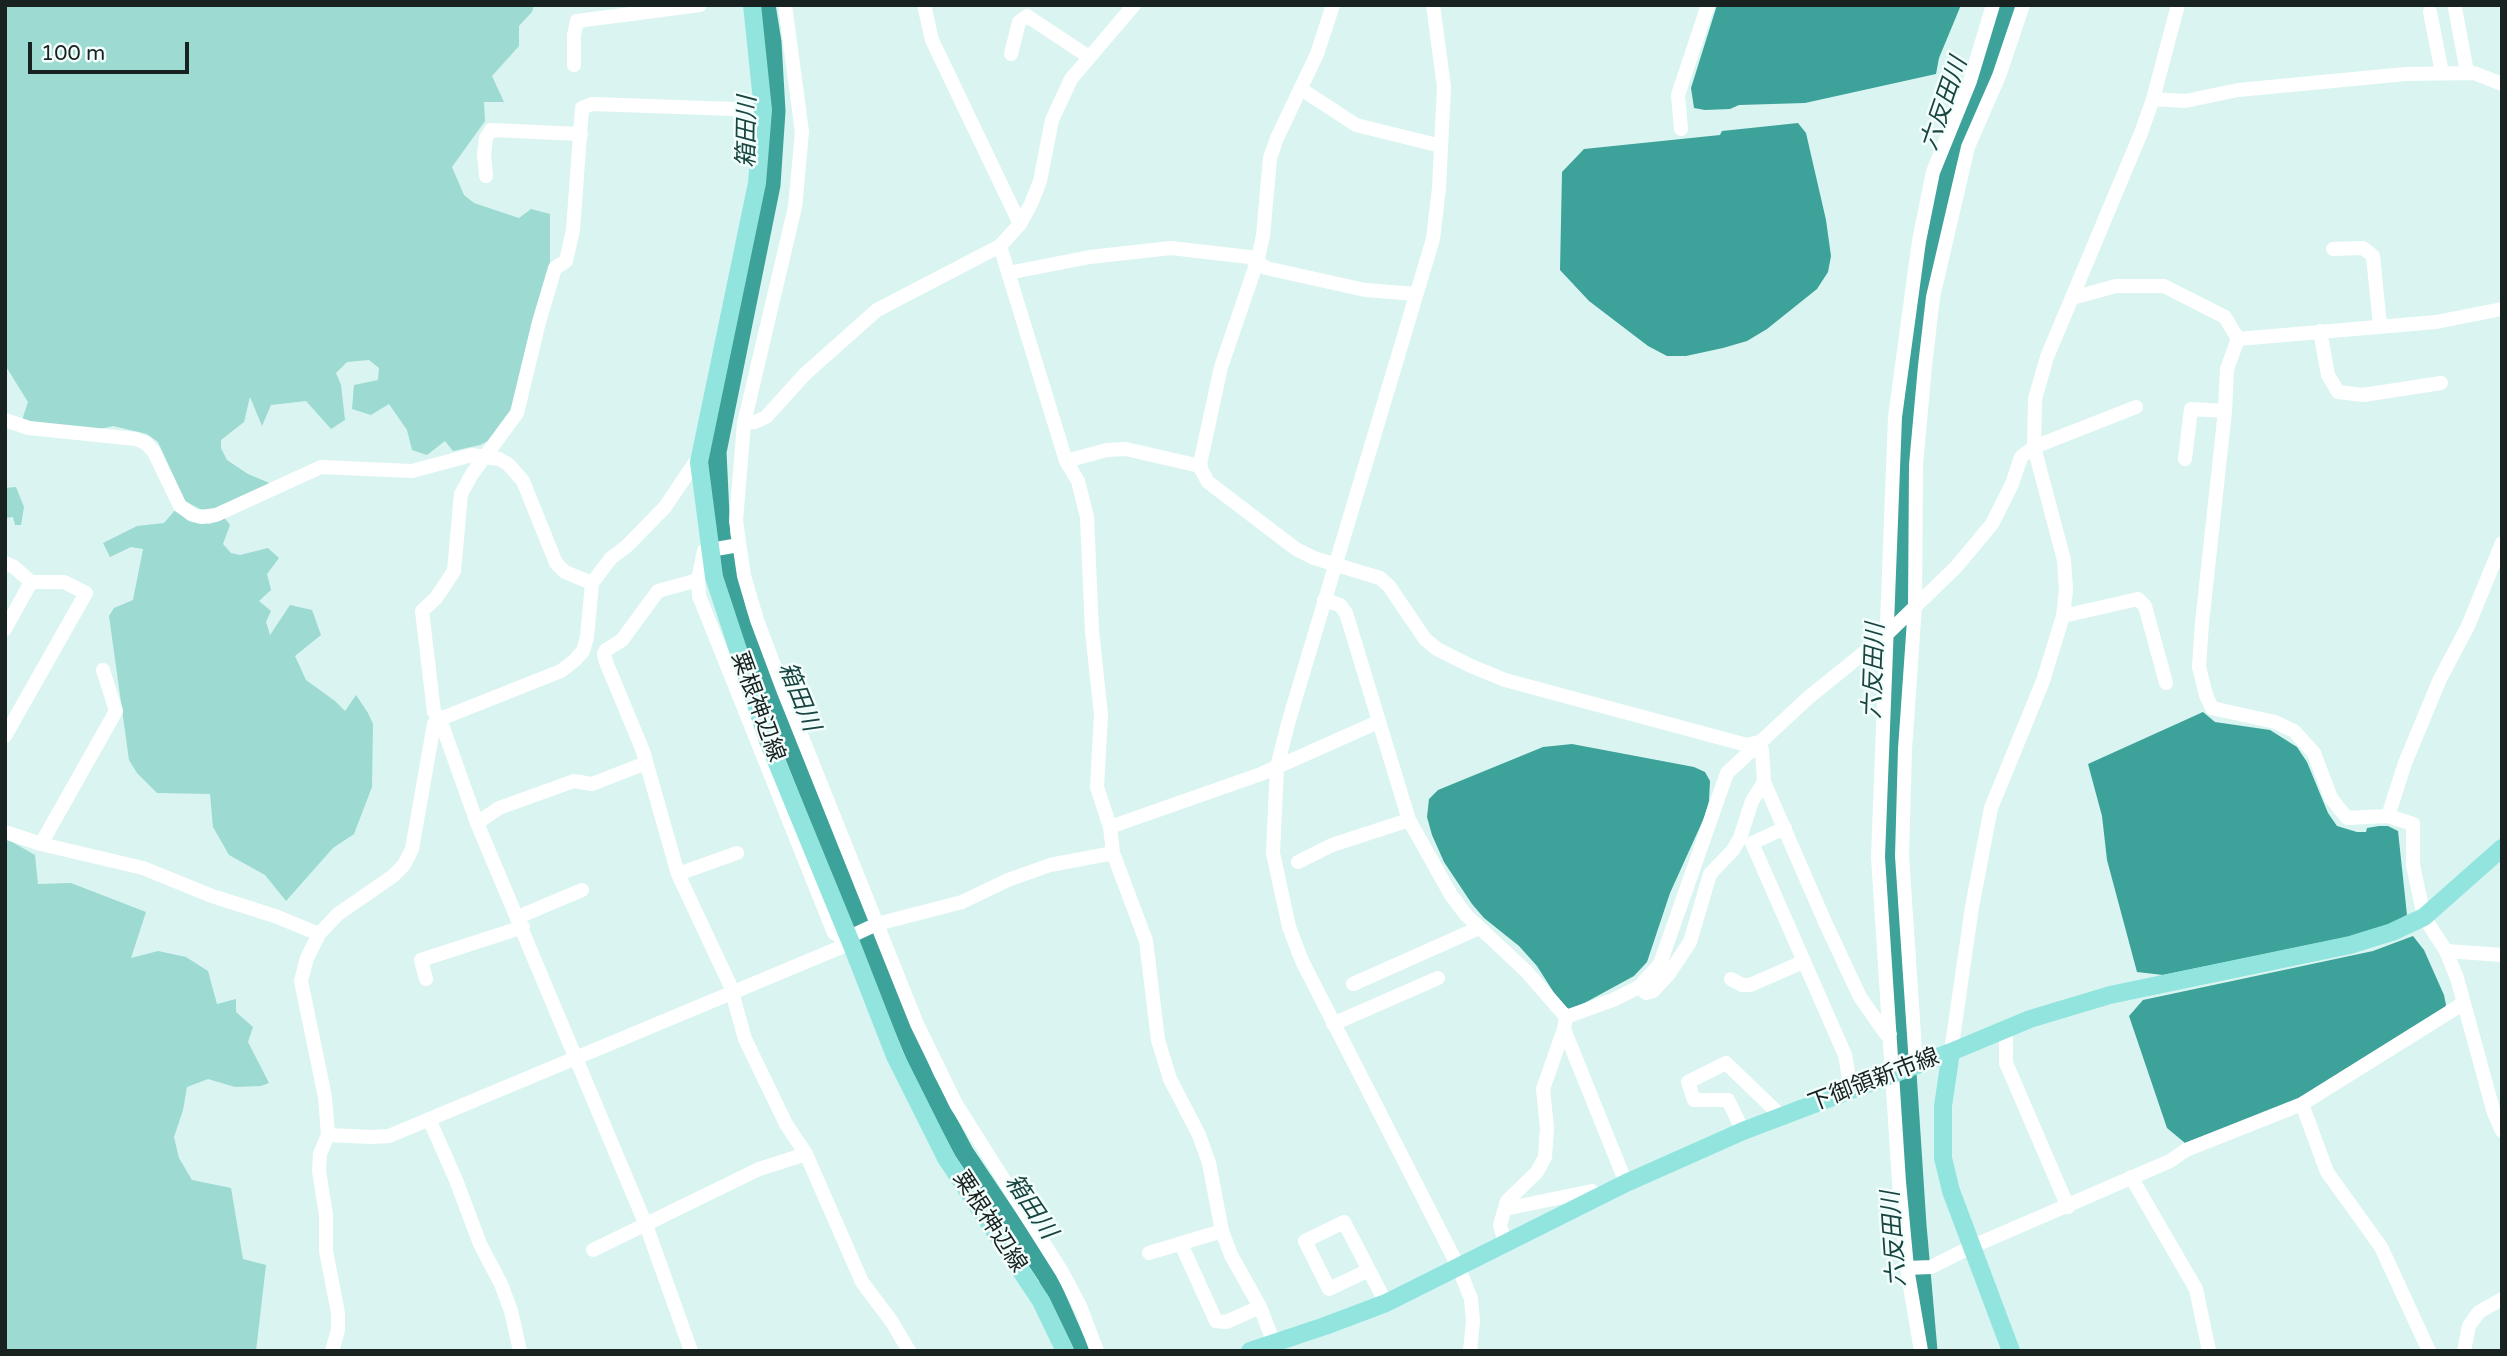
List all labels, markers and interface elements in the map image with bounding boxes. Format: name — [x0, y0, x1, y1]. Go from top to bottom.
scale bar — [32, 28, 192, 72]
text: 100 m — [41, 41, 105, 66]
water label: 六反田川 — [1916, 54, 1974, 154]
water label: 箱田川 — [733, 96, 763, 168]
water label: 六反田川 — [1859, 623, 1891, 719]
street label: 粟根神辺線 — [724, 648, 790, 766]
water label: 箱田川 — [771, 658, 825, 736]
street label: 下御領新市線 — [1805, 1043, 1943, 1119]
street label: 粟根神辺線 — [946, 1166, 1032, 1278]
water label: 箱田川 — [998, 1169, 1062, 1245]
water label: 六反田川 — [1877, 1190, 1913, 1288]

